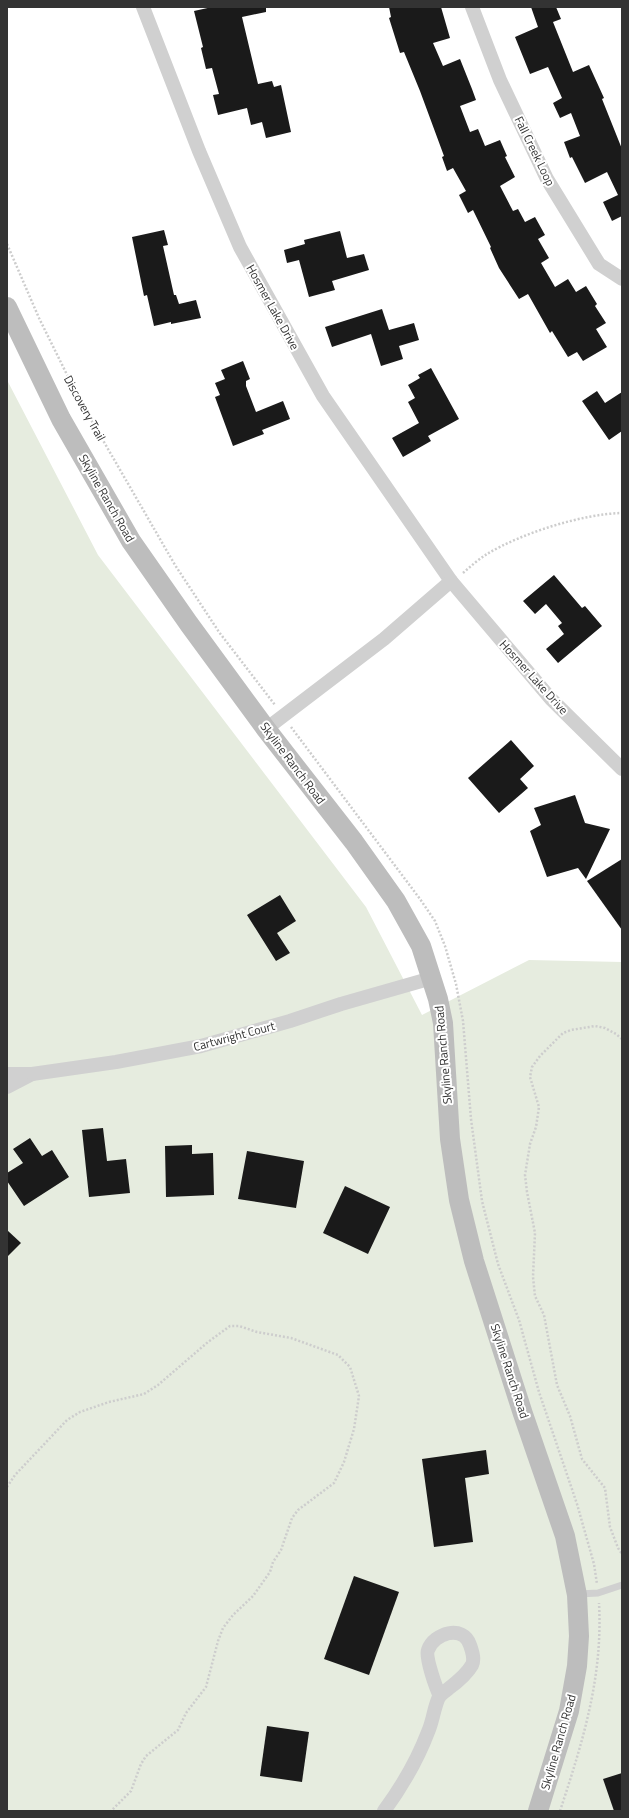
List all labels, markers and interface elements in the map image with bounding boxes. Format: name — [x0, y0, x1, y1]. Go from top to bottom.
street label: Fall Creek Loop — [510, 113, 560, 189]
street label: Hosmer Lake Drive — [242, 261, 304, 353]
street label: Discovery Trail — [59, 372, 111, 444]
street label: Skyline Ranch Road — [74, 450, 140, 546]
street label: Hosmer Lake Drive — [495, 635, 573, 719]
street label: Skyline Ranch Road — [256, 718, 330, 808]
street label: Skyline Ranch Road — [429, 1005, 457, 1105]
street label: Cartwright Court — [191, 1016, 278, 1056]
street label: Skyline Ranch Road — [486, 1321, 534, 1421]
street label: Skyline Ranch Road — [535, 1692, 581, 1792]

